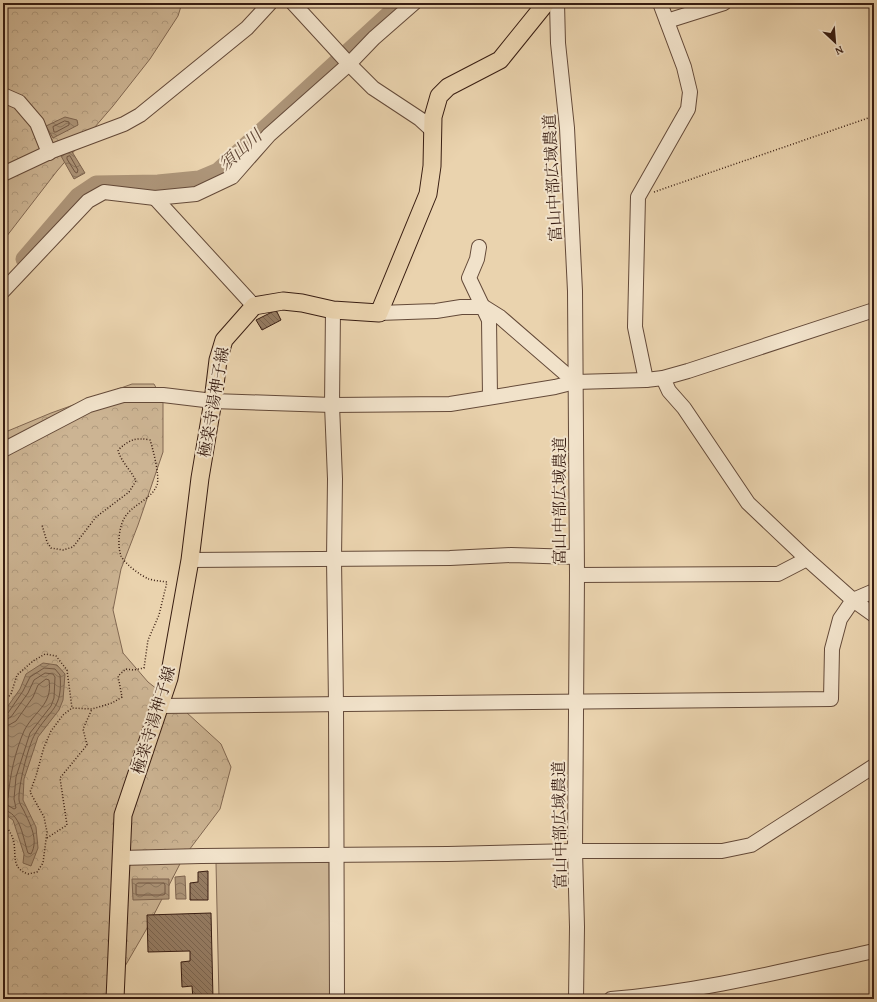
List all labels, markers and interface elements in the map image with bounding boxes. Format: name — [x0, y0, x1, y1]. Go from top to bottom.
north arrow — [815, 22, 855, 62]
text: N — [832, 42, 846, 60]
street label: 富山中部広域農道 — [537, 113, 567, 243]
water label: 須山川 — [212, 122, 268, 176]
street label: 極楽寺湯神子線 — [191, 345, 235, 459]
street label: 富山中部広域農道 — [547, 437, 571, 565]
street label: 極楽寺湯神子線 — [125, 663, 181, 777]
street label: 富山中部広域農道 — [546, 761, 572, 889]

